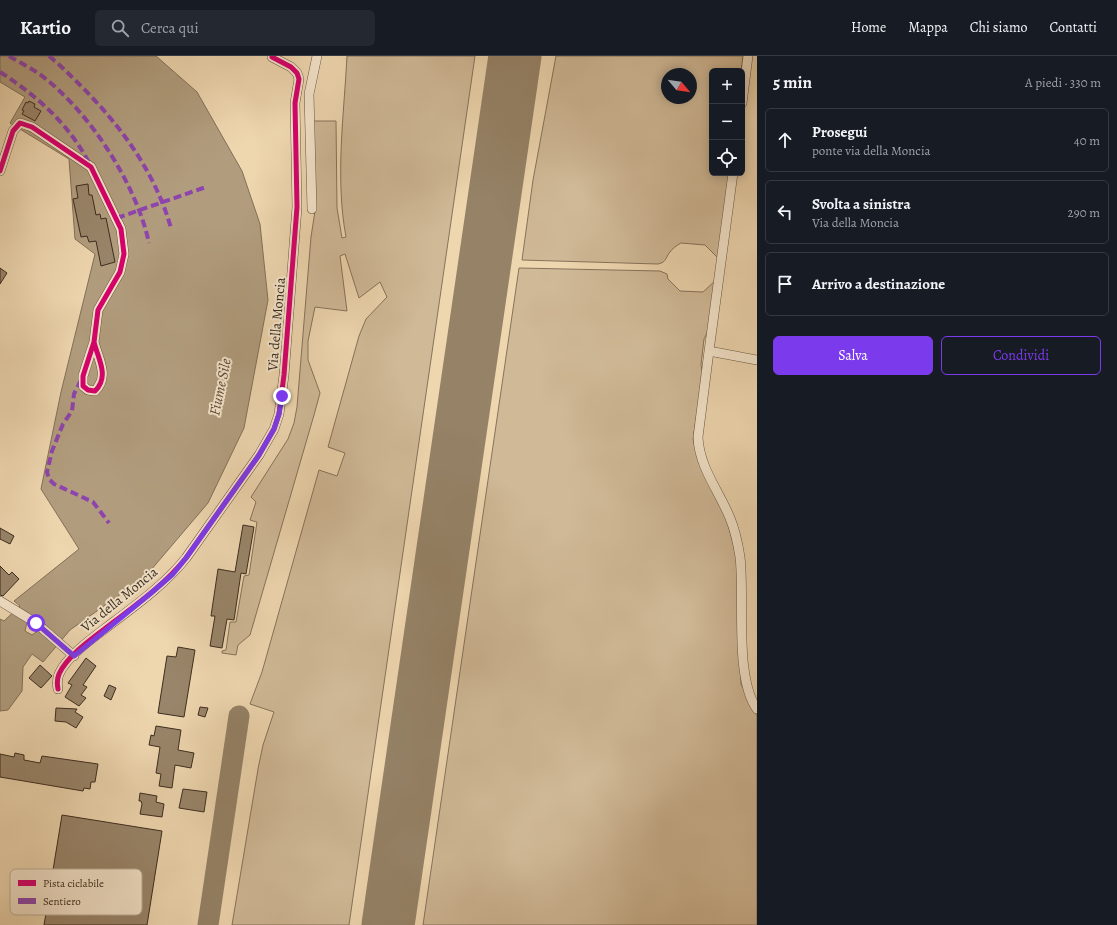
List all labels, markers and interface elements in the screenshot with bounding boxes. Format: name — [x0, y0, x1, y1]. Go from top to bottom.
search box — [95, 10, 375, 46]
text: Kartio — [20, 15, 71, 41]
icon: search — [109, 17, 131, 39]
text: Cerca qui — [141, 18, 199, 38]
text: Home — [851, 18, 886, 37]
text: Mappa — [908, 18, 948, 37]
text: Chi siamo — [970, 18, 1028, 37]
text: Contatti — [1050, 18, 1097, 37]
north arrow — [661, 68, 697, 104]
map controls — [709, 68, 745, 176]
button: + — [709, 68, 745, 104]
text: 5 min — [773, 71, 812, 94]
text: A piedi · 330 m — [1025, 74, 1101, 91]
button: − — [709, 104, 745, 140]
text: Prosegui — [812, 122, 868, 142]
icon: ahead — [774, 129, 796, 151]
text: 40 m — [1074, 132, 1100, 149]
button: locate — [709, 140, 745, 176]
text: ponte via della Moncia — [812, 142, 931, 159]
text: Svolta a sinistra — [812, 194, 911, 214]
icon: left — [774, 201, 796, 223]
text: 290 m — [1068, 204, 1100, 221]
text: Via della Moncia — [812, 214, 899, 231]
icon: arrive — [774, 273, 796, 295]
text: Arrivo a destinazione — [812, 274, 945, 294]
street label: Via della Moncia — [263, 276, 290, 373]
button: Salva — [773, 336, 933, 375]
button: Condividi — [941, 336, 1101, 375]
water label: Fiume Sile — [204, 356, 236, 417]
route end — [273, 387, 291, 405]
street label: Via della Moncia — [76, 562, 162, 637]
route start — [27, 614, 45, 632]
legend — [10, 869, 142, 915]
text: Pista ciclabile — [43, 876, 104, 891]
text: Sentiero — [43, 894, 81, 909]

